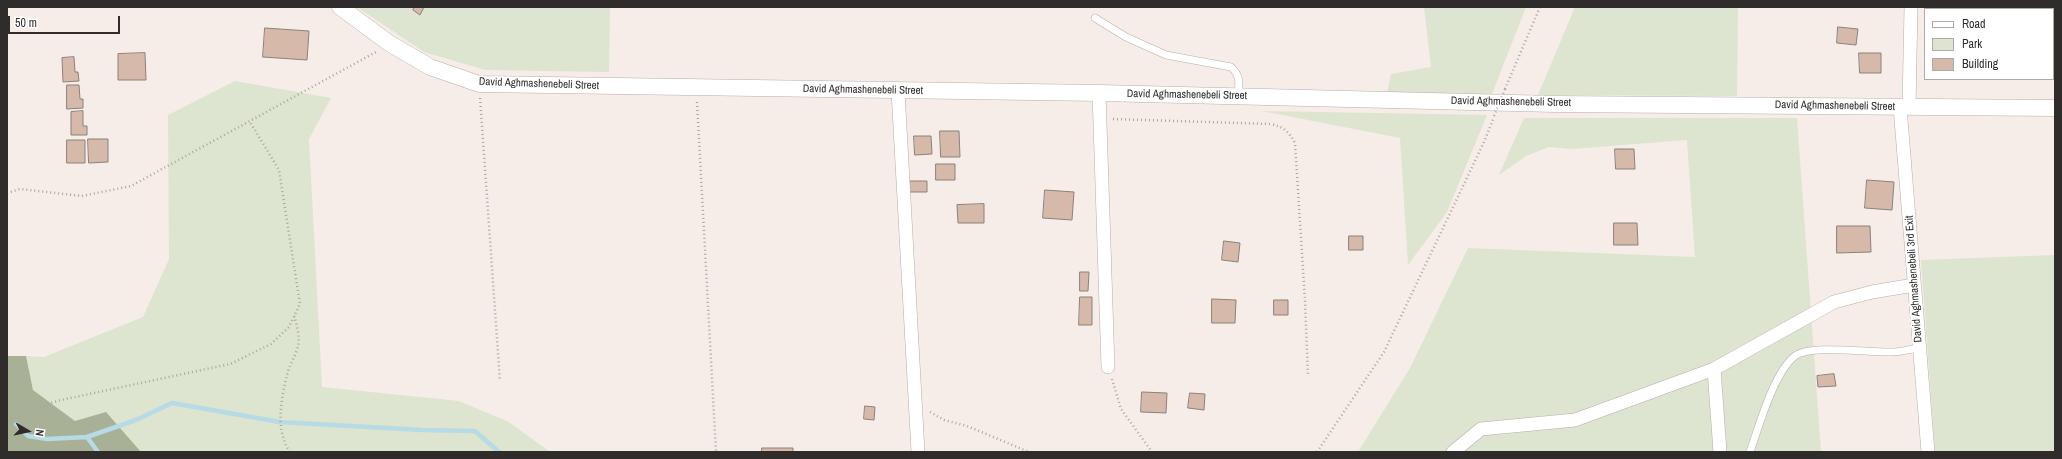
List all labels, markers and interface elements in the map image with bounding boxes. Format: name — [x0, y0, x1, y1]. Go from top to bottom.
scale bar — [10, 8, 122, 34]
legend — [1924, 8, 2054, 80]
text: 50 m — [15, 15, 37, 31]
text: Road — [1962, 16, 1986, 32]
text: Park — [1962, 36, 1982, 52]
text: Building — [1962, 56, 1998, 72]
street label: David Aghmashenebeli Street — [479, 75, 599, 93]
street label: David Aghmashenebeli Street — [803, 82, 923, 98]
street label: David Aghmashenebeli Street — [1127, 87, 1247, 103]
street label: David Aghmashenebeli Street — [1451, 94, 1571, 110]
street label: David Aghmashenebeli Street — [1775, 98, 1895, 114]
street label: David Aghmashenebeli 3rd Exit — [1903, 215, 1925, 343]
north arrow — [8, 411, 48, 451]
text: N — [32, 429, 47, 437]

